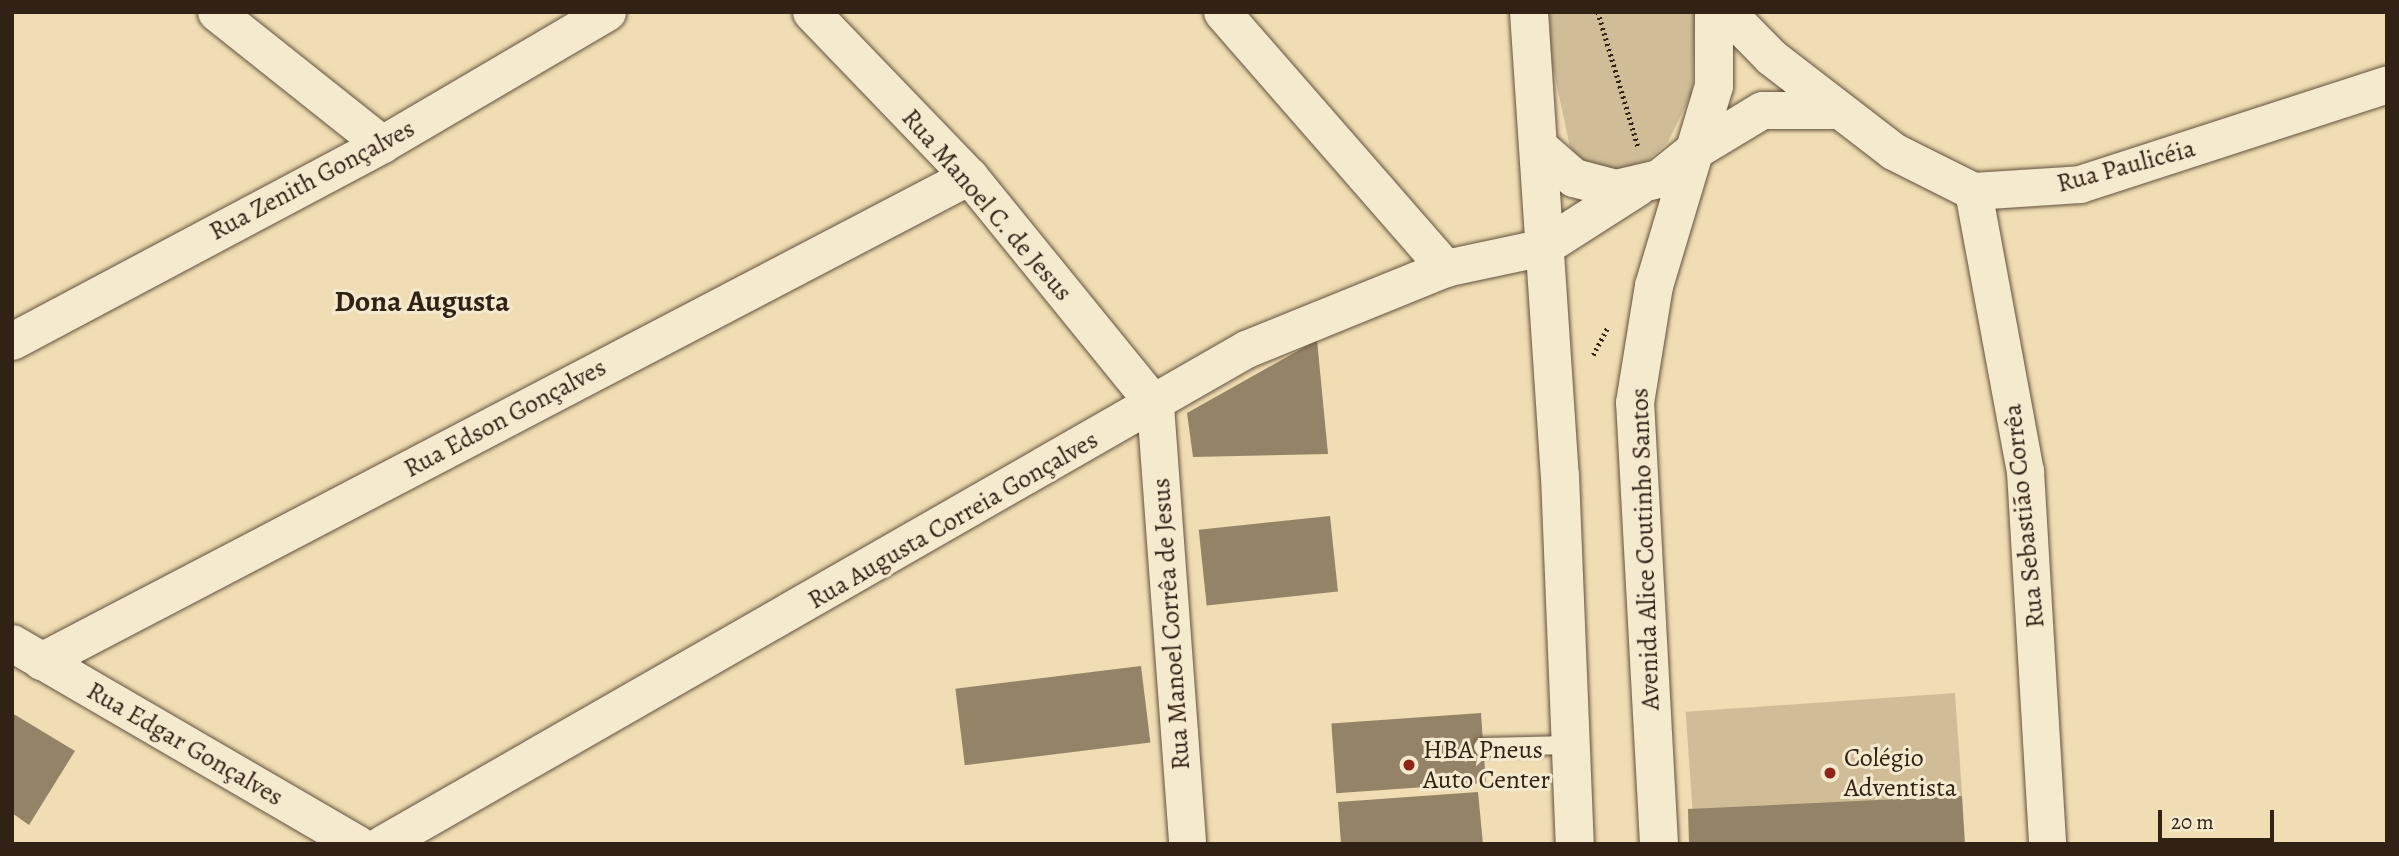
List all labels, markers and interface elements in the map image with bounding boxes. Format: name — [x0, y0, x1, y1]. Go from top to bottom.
street label: Rua Manoel C. de Jesus — [895, 102, 1079, 308]
street label: Rua Zenith Gonçalves — [204, 113, 420, 247]
street label: Rua Paulicéia — [2053, 133, 2199, 199]
district label: Dona Augusta — [334, 283, 510, 319]
street label: Rua Edson Gonçalves — [399, 352, 611, 484]
street label: Avenida Alice Coutinho Santos — [1624, 387, 1666, 711]
street label: Rua Sebastião Corrêa — [1997, 402, 2051, 630]
street label: Rua Augusta Correia Gonçalves — [802, 424, 1104, 616]
street label: Rua Manoel Corrêa de Jesus — [1145, 477, 1197, 771]
street label: Rua Edgar Gonçalves — [81, 675, 289, 813]
place label: HBA Pneus Auto Center — [1423, 734, 1550, 796]
place label: Colégio Adventista — [1844, 742, 1957, 804]
marker: HBA Pneus Auto Center — [1401, 757, 1417, 773]
marker: Colégio Adventista — [1822, 765, 1838, 781]
scale bar — [2161, 796, 2276, 840]
text: 20 m — [2171, 808, 2214, 836]

